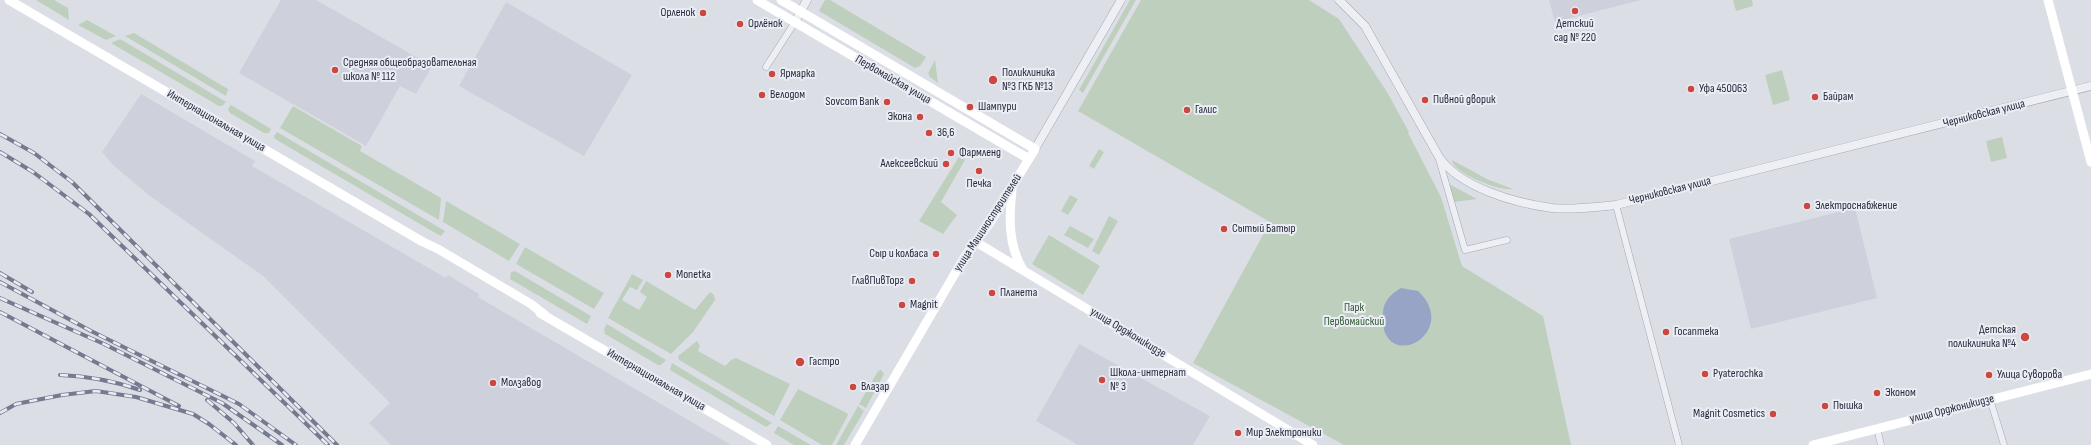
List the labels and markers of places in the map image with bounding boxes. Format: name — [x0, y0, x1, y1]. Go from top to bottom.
place label: Орленок — [661, 6, 695, 20]
marker: Детский сад № 220 — [1570, 6, 1580, 16]
marker: Орленок — [698, 8, 708, 18]
place label: Орлёнок — [748, 17, 782, 31]
place label: Детский сад № 220 — [1554, 17, 1596, 45]
marker: Орлёнок — [735, 19, 745, 29]
place label: Средняя общеобразовательная школа № 112 — [343, 56, 476, 84]
marker: Средняя общеобразовательная школа № 112 — [330, 65, 340, 75]
place label: Поликлиника №3 ГКБ №13 — [1002, 66, 1055, 94]
place label: Ярмарка — [780, 67, 815, 81]
marker: Ярмарка — [767, 69, 777, 79]
marker: Поликлиника №3 ГКБ №13 — [987, 74, 999, 86]
place label: Уфа 450063 — [1699, 82, 1747, 96]
marker: Уфа 450063 — [1686, 84, 1696, 94]
place label: Велодом — [770, 88, 805, 102]
marker: Велодом — [757, 90, 767, 100]
place label: Байрам — [1823, 90, 1853, 104]
marker: Байрам — [1810, 92, 1820, 102]
place label: Пивной дворик — [1433, 93, 1495, 107]
place label: Sovcom Bank — [825, 95, 879, 109]
marker: Пивной дворик — [1420, 95, 1430, 105]
marker: Sovcom Bank — [882, 97, 892, 107]
place label: Шампури — [978, 100, 1016, 114]
marker: Шампури — [965, 102, 975, 112]
place label: Галис — [1195, 103, 1217, 117]
marker: Галис — [1182, 105, 1192, 115]
place label: Экона — [887, 110, 912, 124]
marker: Экона — [915, 112, 925, 122]
place label: 36,6 — [937, 126, 954, 140]
marker: 36,6 — [924, 128, 934, 138]
place label: Фармленд — [959, 146, 1001, 160]
marker: Фармленд — [946, 148, 956, 158]
place label: Алексеевский — [881, 157, 938, 171]
marker: Алексеевский — [941, 159, 951, 169]
marker: Печка — [974, 166, 984, 176]
place label: Печка — [967, 177, 991, 191]
place label: Электроснабжение — [1815, 199, 1897, 213]
marker: Электроснабжение — [1802, 201, 1812, 211]
place label: Сытый Батыр — [1232, 222, 1295, 236]
marker: Сытый Батыр — [1219, 224, 1229, 234]
place label: Сыр и колбаса — [869, 247, 928, 261]
marker: Сыр и колбаса — [931, 249, 941, 259]
place label: Monetka — [676, 268, 711, 282]
marker: Monetka — [663, 270, 673, 280]
place label: ГлавПивТорг — [852, 274, 904, 288]
marker: ГлавПивТорг — [907, 276, 917, 286]
place label: Планета — [1000, 286, 1037, 300]
marker: Планета — [987, 288, 997, 298]
place label: Magnit — [910, 298, 938, 312]
marker: Magnit — [897, 300, 907, 310]
place label: Детская поликлиника №4 — [1948, 323, 2016, 351]
place label: Госаптека — [1674, 325, 1719, 339]
marker: Госаптека — [1661, 327, 1671, 337]
marker: Детская поликлиника №4 — [2019, 331, 2031, 343]
place label: Гастро — [809, 355, 840, 369]
marker: Гастро — [794, 356, 806, 368]
place label: Школа-интернат № 3 — [1110, 366, 1186, 394]
place label: Pyaterochka — [1713, 367, 1763, 381]
place label: Улица Суворова — [1997, 368, 2062, 382]
marker: Pyaterochka — [1700, 369, 1710, 379]
marker: Улица Суворова — [1984, 370, 1994, 380]
marker: Школа-интернат № 3 — [1097, 375, 1107, 385]
place label: Молзавод — [501, 376, 541, 390]
marker: Молзавод — [488, 378, 498, 388]
place label: Влазар — [861, 380, 889, 394]
marker: Влазар — [848, 382, 858, 392]
place label: Эконом — [1885, 386, 1916, 400]
marker: Эконом — [1872, 388, 1882, 398]
place label: Пышка — [1833, 399, 1863, 413]
marker: Пышка — [1820, 401, 1830, 411]
place label: Magnit Cosmetics — [1693, 407, 1765, 421]
marker: Magnit Cosmetics — [1768, 409, 1778, 419]
place label: Мир Электроники — [1246, 426, 1321, 440]
marker: Мир Электроники — [1233, 428, 1243, 438]

